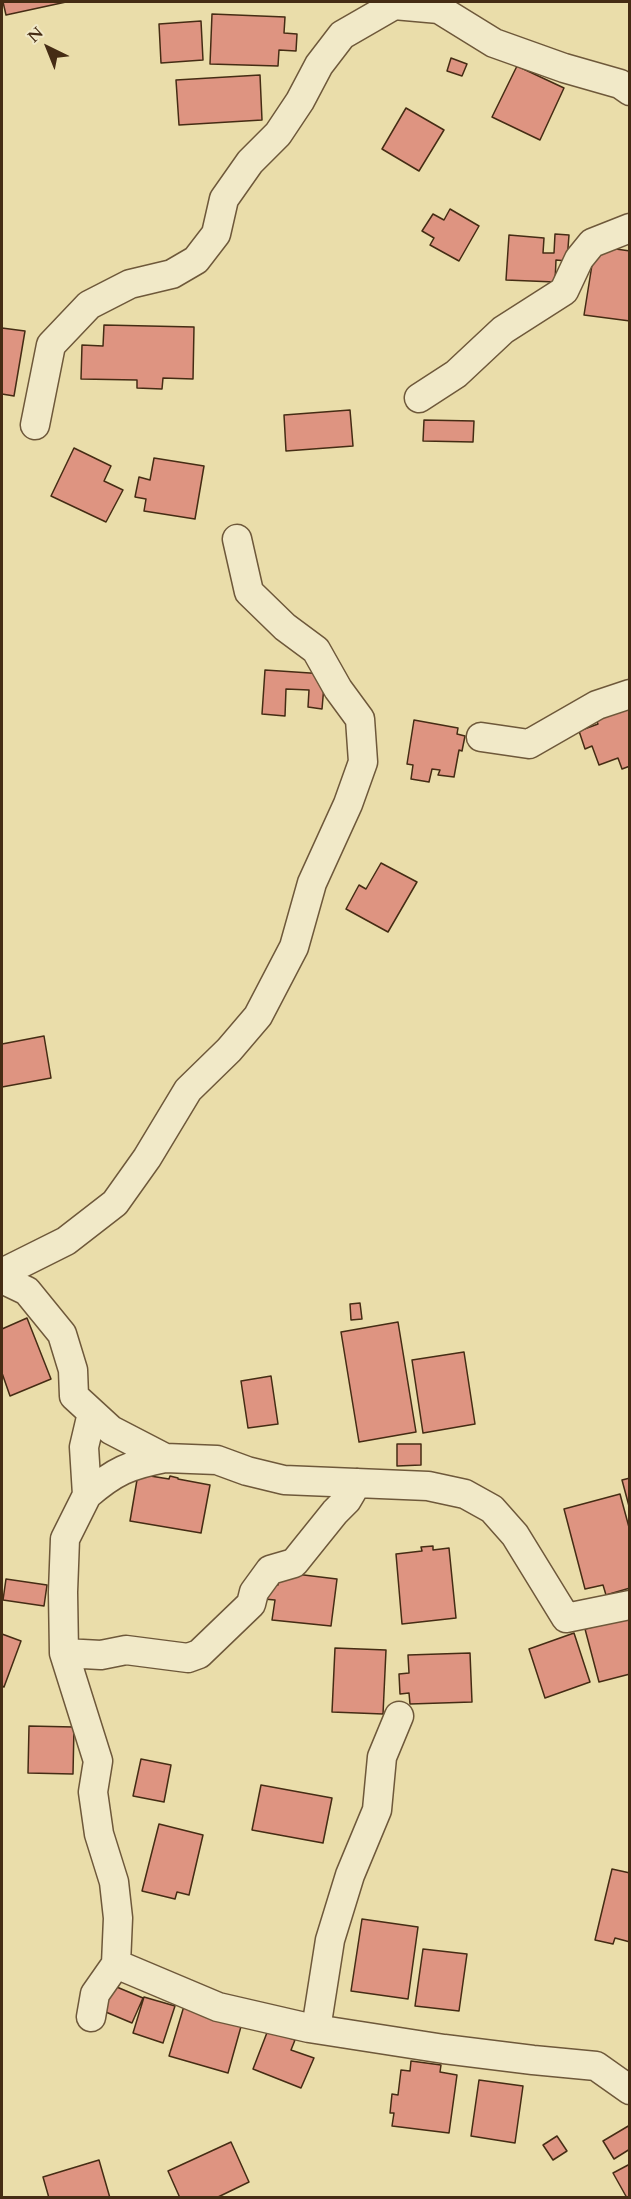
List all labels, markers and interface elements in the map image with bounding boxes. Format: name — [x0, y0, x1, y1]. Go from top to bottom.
north arrow — [18, 18, 78, 78]
text: N — [23, 22, 48, 48]

